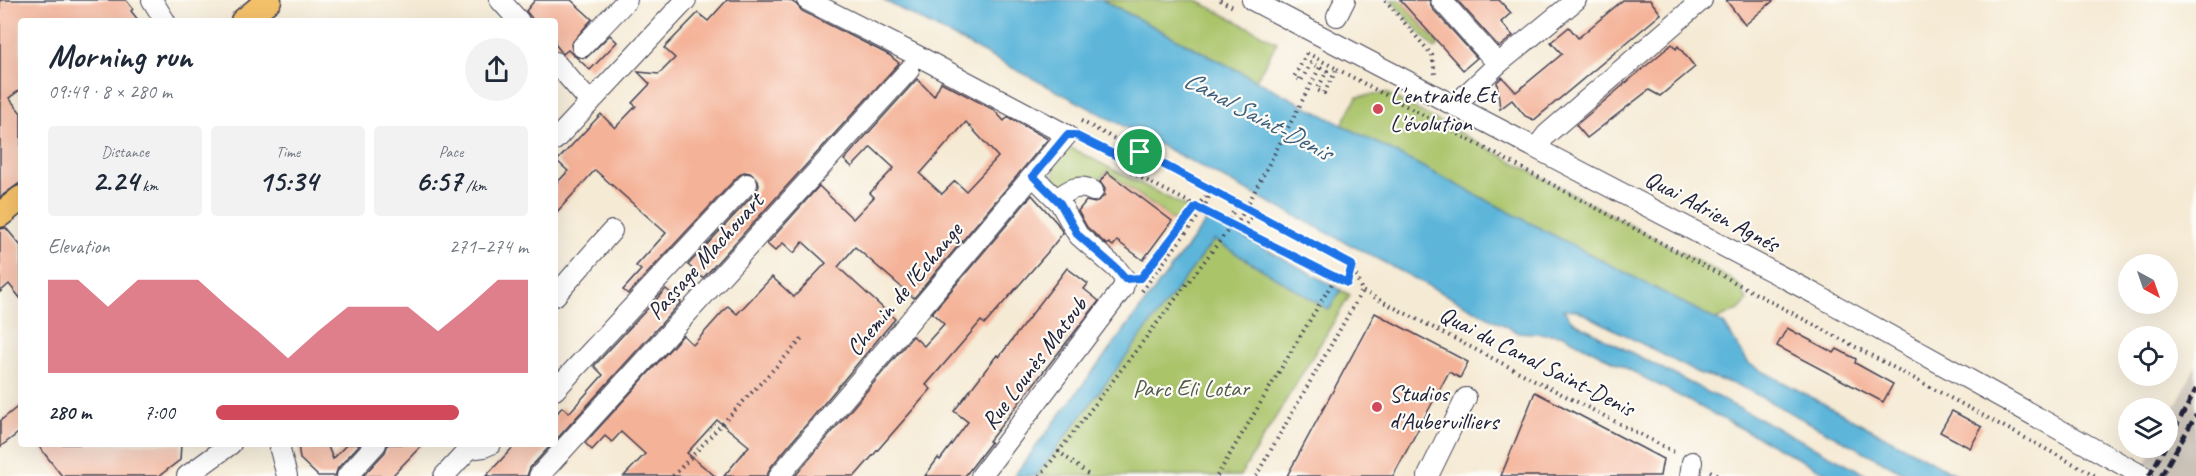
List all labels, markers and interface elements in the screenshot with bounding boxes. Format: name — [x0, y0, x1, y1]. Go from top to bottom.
text: Morning run — [48, 35, 192, 77]
button: share — [465, 38, 528, 101]
water label: Canal Saint-Denis — [1178, 63, 1341, 170]
text: 09:49 · 8 × 280 m — [48, 79, 172, 104]
place label: L'entraide Et L'évolution — [1390, 80, 1498, 138]
marker: L'entraide Et L'évolution — [1371, 102, 1385, 116]
pin — [1114, 126, 1165, 177]
icon: arrive — [1123, 135, 1156, 168]
text: Distance — [101, 142, 149, 162]
text: Time — [276, 142, 300, 162]
text: Pace — [439, 142, 463, 162]
text: 2.24 — [92, 162, 138, 200]
text: 15:34 — [258, 162, 318, 200]
text: 6:57 — [415, 162, 462, 200]
street label: Quai Adrien Agnés — [1640, 163, 1787, 260]
text: km — [138, 176, 158, 196]
text: /km — [462, 176, 487, 196]
street label: Passage Machouart — [640, 185, 771, 326]
street label: Chemin de l'Echange — [839, 214, 970, 362]
text: Elevation — [48, 234, 110, 259]
text: 271–274 m — [449, 234, 528, 259]
north arrow — [2118, 254, 2178, 314]
map controls — [2118, 254, 2178, 458]
street label: Rue Lounès Matoub — [974, 290, 1095, 435]
street label: Quai du Canal Saint-Denis — [1435, 299, 1641, 424]
button: locate — [2118, 326, 2178, 386]
park label: Parc Eli Lotar — [1133, 373, 1252, 403]
place label: Studios d'Aubervilliers — [1389, 378, 1501, 436]
button: layers — [2118, 398, 2178, 458]
text: 280 m — [48, 400, 91, 425]
text: 7:00 — [144, 400, 175, 425]
marker: Studios d'Aubervilliers — [1370, 400, 1384, 414]

